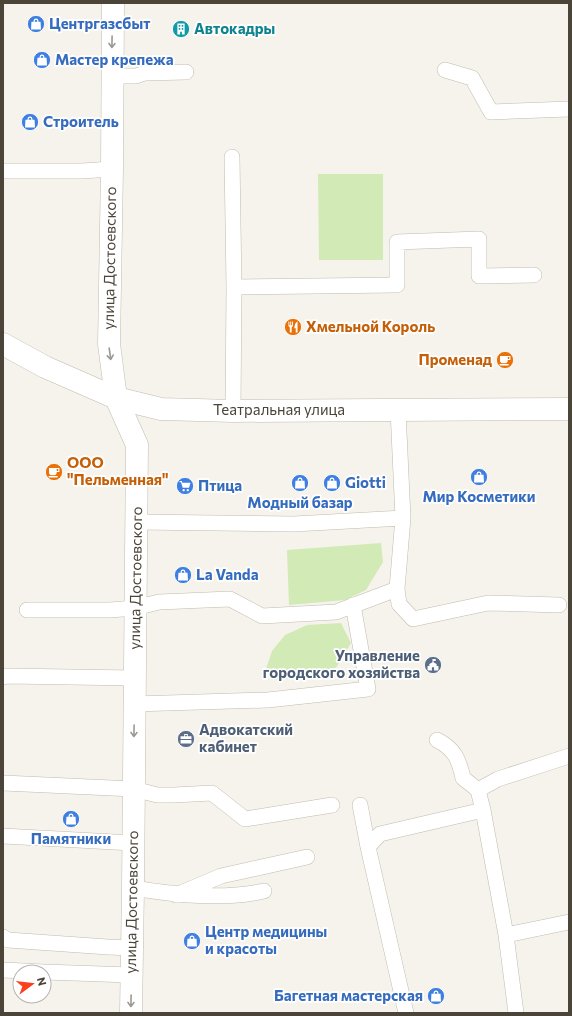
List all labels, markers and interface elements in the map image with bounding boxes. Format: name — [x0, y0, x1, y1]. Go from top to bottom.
shop icon: Центргазсбыт — [26, 14, 46, 34]
place label: Центргазсбыт — [49, 14, 150, 32]
building icon: Автокадры — [171, 19, 191, 39]
place label: Автокадры — [194, 19, 275, 37]
one-way arrow — [109, 35, 116, 48]
shop icon: Мастер крепежа — [32, 50, 52, 70]
place label: Мастер крепежа — [55, 50, 174, 68]
shop icon: Строитель — [20, 112, 40, 132]
place label: Строитель — [43, 112, 119, 130]
street label: улица Достоевского — [99, 186, 119, 330]
restaurant icon: Хмельной Король — [283, 317, 303, 337]
place label: Хмельной Король — [306, 317, 435, 335]
one-way arrow — [106, 347, 114, 360]
place label: Променад — [418, 350, 493, 368]
cafe icon: Променад — [495, 350, 515, 370]
street label: Театральная улица — [213, 400, 345, 418]
place label: ООО "Пельменная" — [67, 453, 169, 488]
cafe icon: ООО "Пельменная" — [44, 462, 64, 482]
shop icon: Мир Косметики — [469, 467, 489, 487]
shop icon: Модный базар — [290, 473, 310, 493]
shop icon: Giotti — [322, 473, 342, 493]
place label: Giotti — [345, 473, 386, 491]
supermarket icon: Птица — [175, 476, 195, 496]
place label: Птица — [198, 476, 242, 494]
place label: Мир Косметики — [422, 487, 536, 505]
place label: Модный базар — [247, 493, 353, 511]
street label: улица Достоевского — [125, 506, 145, 650]
shop icon: La Vanda — [173, 565, 193, 585]
place label: La Vanda — [196, 565, 259, 583]
place label: Управление городского хозяйства — [263, 646, 420, 681]
public building icon: Управление городского хозяйства — [423, 655, 443, 675]
place label: Адвокатский кабинет — [199, 720, 293, 755]
one-way arrow — [130, 724, 138, 737]
office icon: Адвокатский кабинет — [176, 729, 196, 749]
shop icon: Памятники — [61, 809, 81, 829]
place label: Памятники — [31, 829, 111, 847]
street label: улица Достоевского — [121, 830, 141, 974]
place label: Центр медицины и красоты — [205, 922, 327, 957]
shop icon: Центр медицины и красоты — [182, 931, 202, 951]
north arrow — [12, 964, 52, 1004]
text: N — [35, 976, 49, 987]
place label: Багетная мастерская — [274, 986, 423, 1004]
shop icon: Багетная мастерская — [426, 986, 446, 1006]
one-way arrow — [127, 994, 135, 1007]

